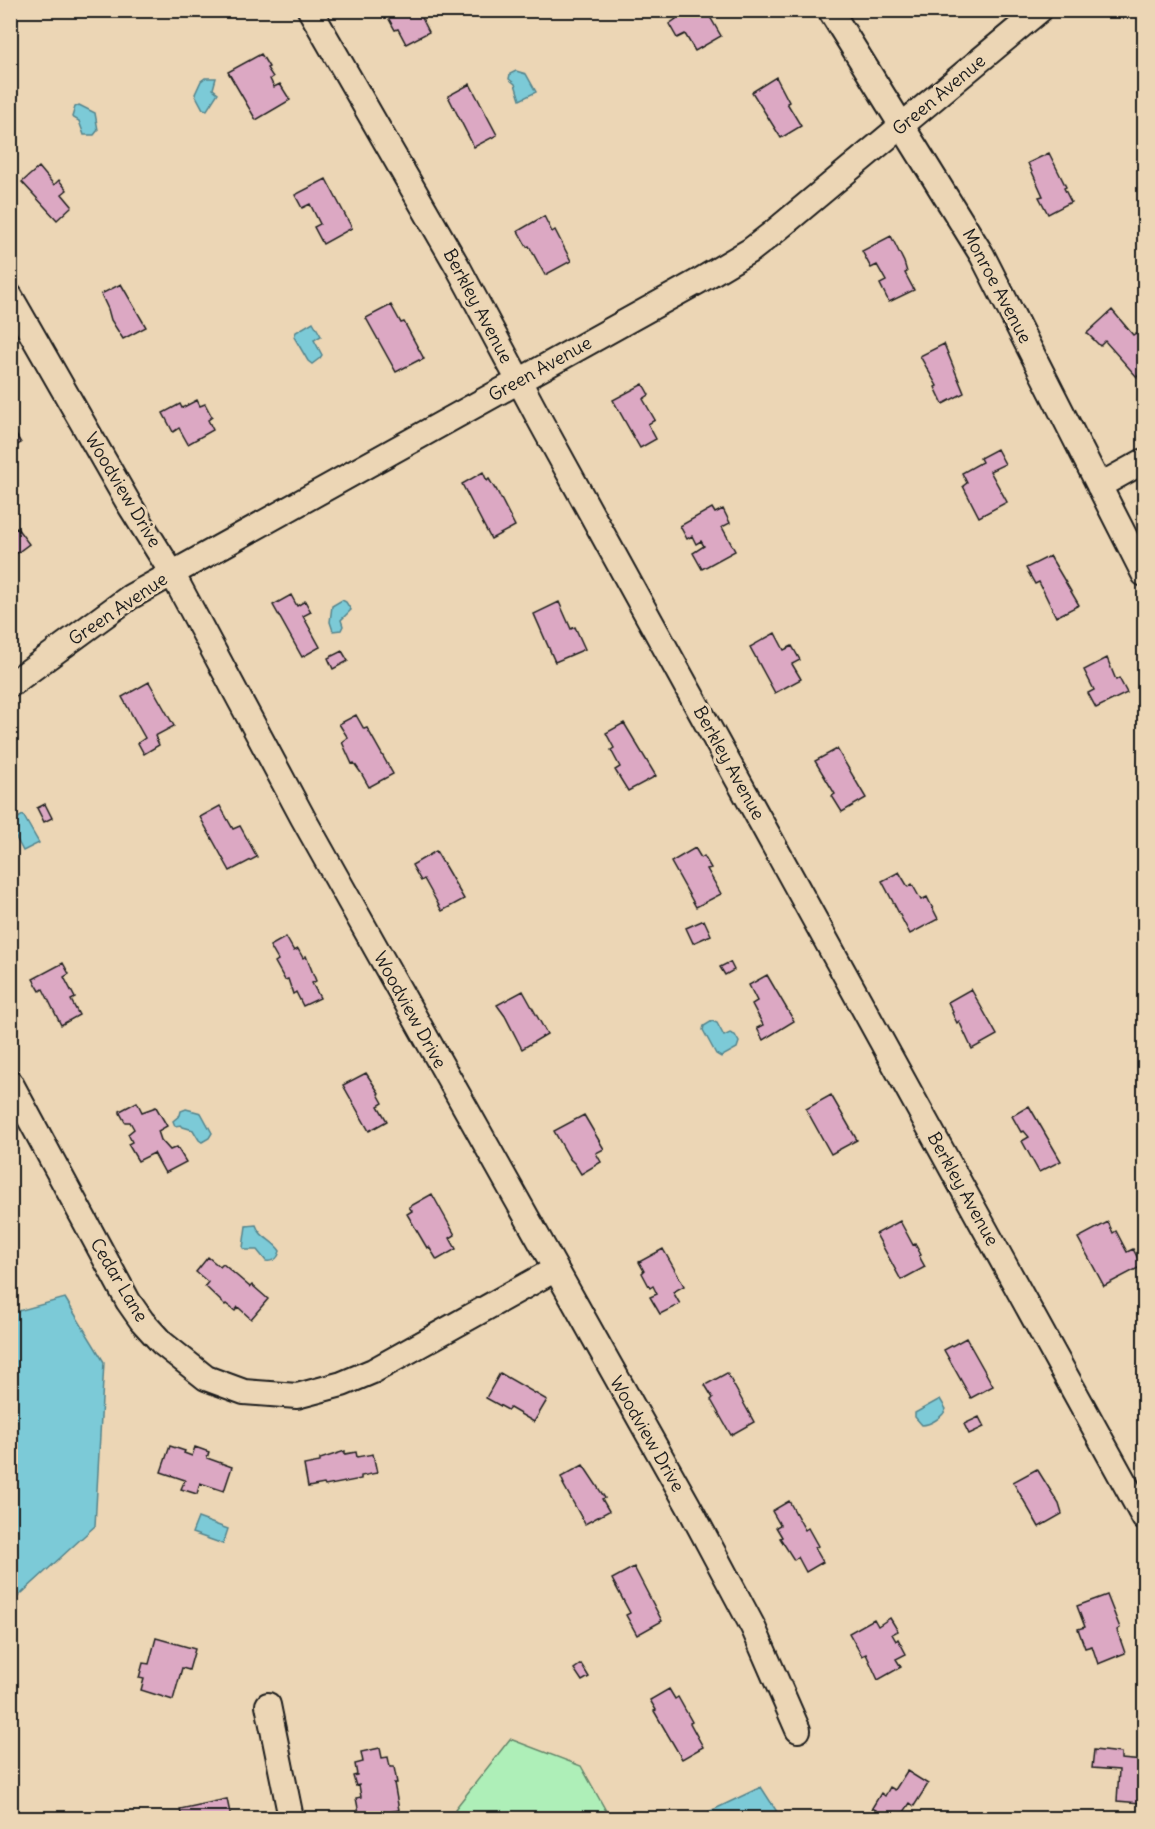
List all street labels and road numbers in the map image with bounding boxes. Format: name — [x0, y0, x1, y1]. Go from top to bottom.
street label: Green Avenue — [888, 49, 990, 140]
street label: Monroe Avenue — [958, 224, 1037, 347]
street label: Berkley Avenue — [439, 244, 518, 367]
street label: Green Avenue — [484, 331, 595, 406]
street label: Woodview Drive — [80, 428, 167, 551]
street label: Green Avenue — [64, 567, 172, 650]
street label: Berkley Avenue — [689, 702, 770, 824]
street label: Woodview Drive — [369, 947, 452, 1072]
street label: Berkley Avenue — [923, 1128, 1004, 1250]
street label: Cedar Lane — [85, 1234, 153, 1326]
street label: Woodview Drive — [605, 1372, 690, 1496]

